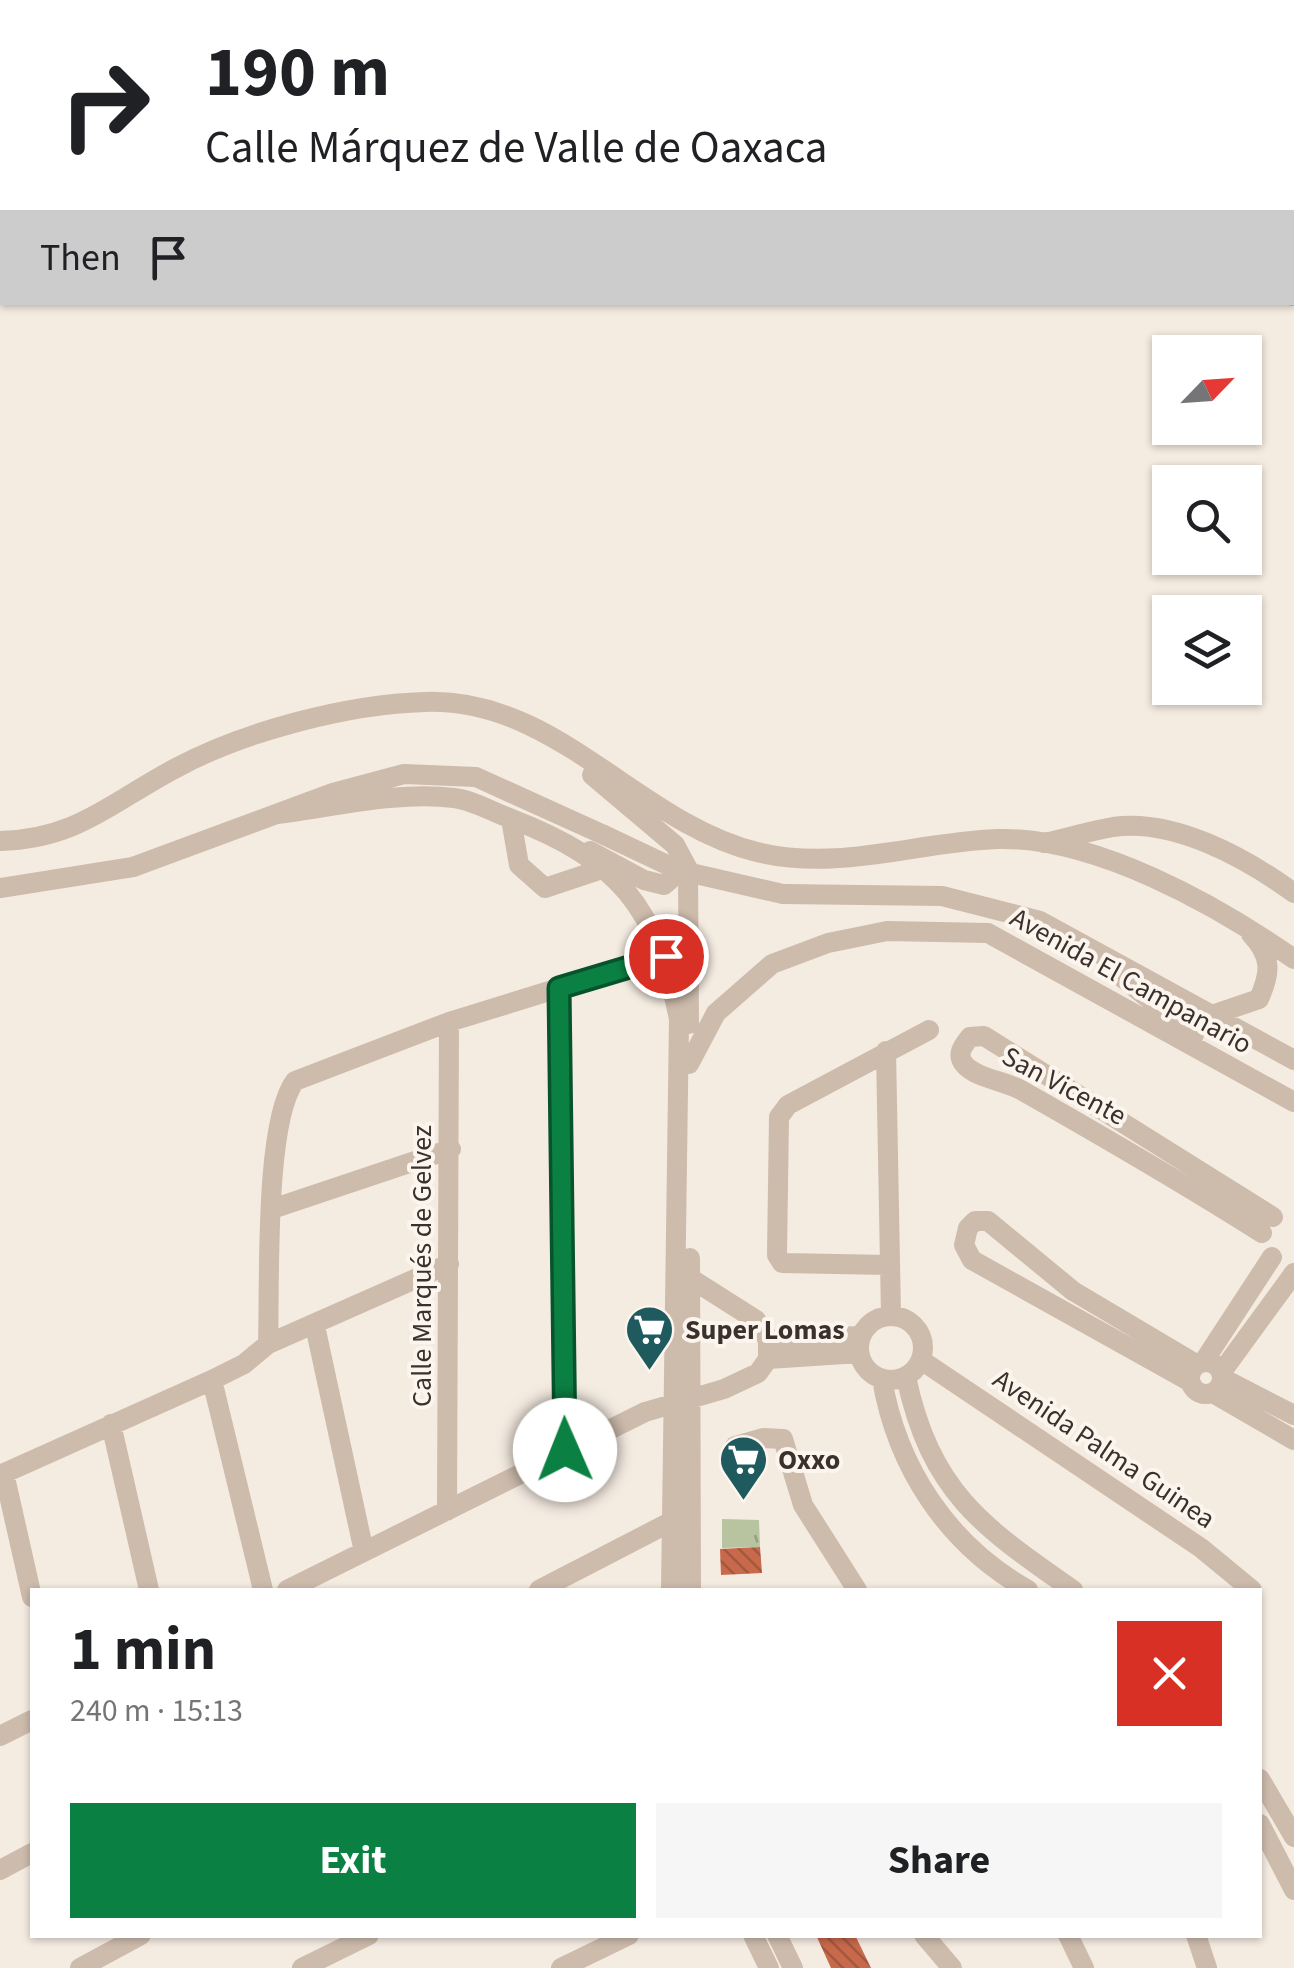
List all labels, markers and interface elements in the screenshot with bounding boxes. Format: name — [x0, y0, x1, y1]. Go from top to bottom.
text: 190 m — [205, 23, 390, 123]
icon: right — [40, 40, 170, 170]
text: Calle Márquez de Valle de Oaxaca — [205, 116, 827, 180]
icon: arrive — [141, 230, 196, 285]
text: Then — [40, 231, 121, 285]
north arrow — [1152, 335, 1262, 445]
map controls — [1152, 335, 1262, 705]
button: search — [1152, 465, 1262, 575]
button: layers — [1152, 595, 1262, 705]
street label: Avenida El Campanario — [1003, 898, 1259, 1064]
pin — [624, 914, 709, 999]
icon: arrive — [639, 929, 694, 984]
street label: San Vicente — [995, 1037, 1133, 1135]
street label: Calle Marqués de Gelvez — [402, 1125, 442, 1407]
supermarket icon: Super Lomas — [624, 1304, 676, 1372]
place label: Super Lomas — [685, 1310, 845, 1350]
street label: Avenida Palma Guinea — [985, 1360, 1223, 1538]
position arrow — [513, 1398, 617, 1502]
supermarket icon: Oxxo — [717, 1434, 769, 1502]
place label: Oxxo — [778, 1440, 840, 1480]
text: 1 min — [70, 1608, 216, 1693]
button: close — [1117, 1621, 1222, 1726]
text: 240 m · 15:13 — [70, 1688, 243, 1734]
button: Exit — [70, 1803, 636, 1918]
button: Share — [656, 1803, 1222, 1918]

